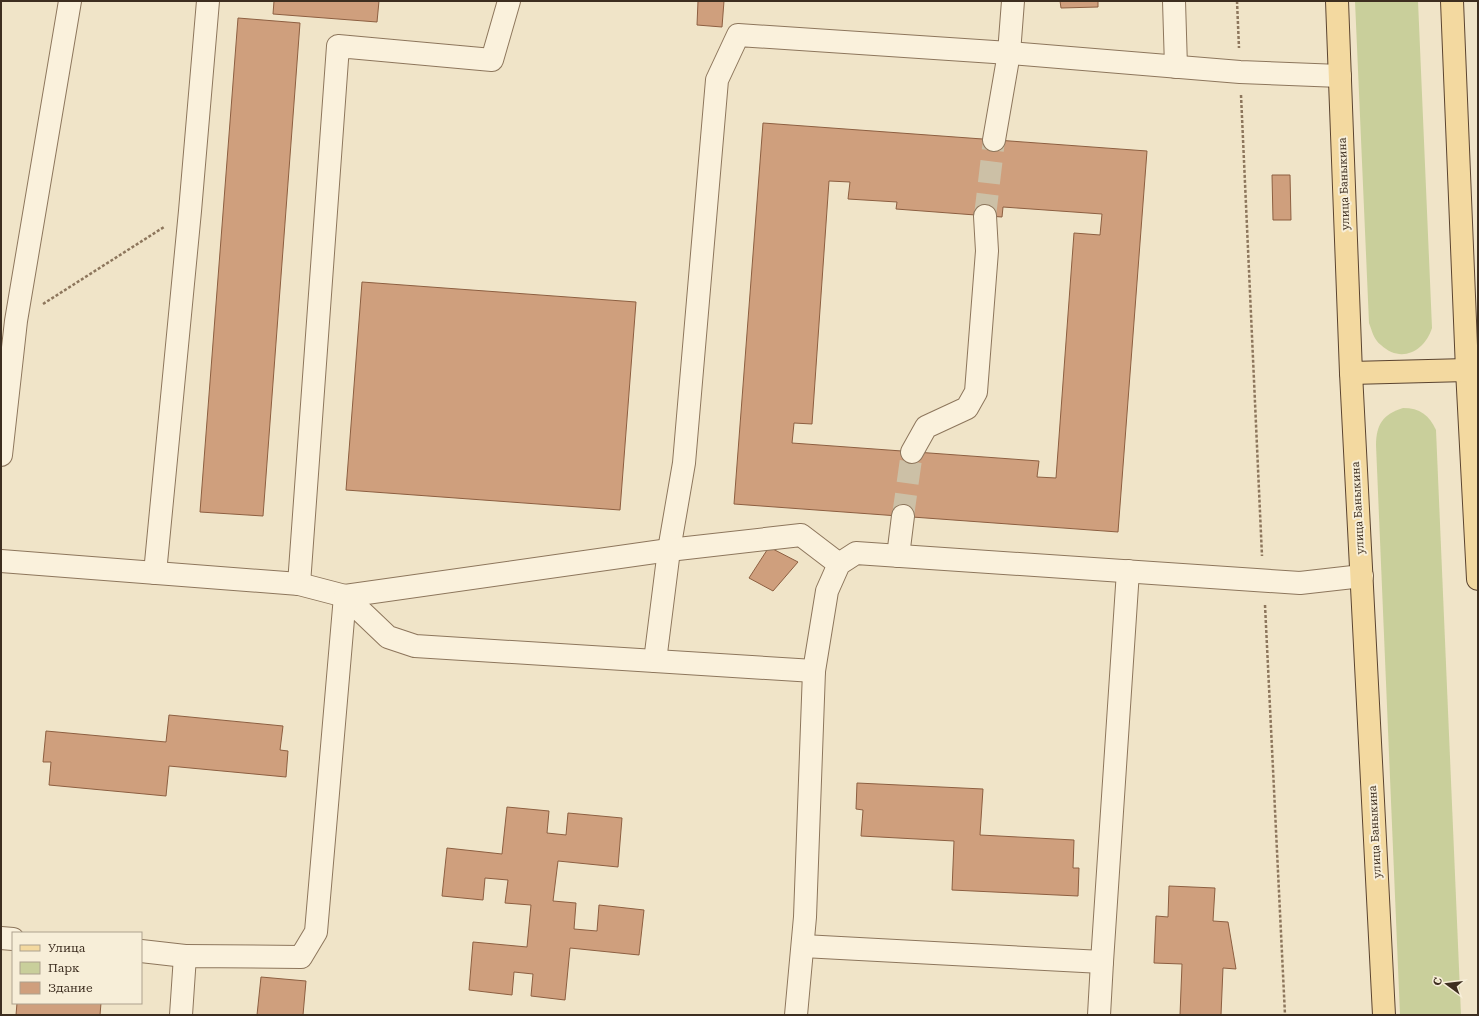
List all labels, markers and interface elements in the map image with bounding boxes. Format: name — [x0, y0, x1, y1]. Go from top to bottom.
street label: улица Баныкина — [1336, 137, 1352, 231]
street label: улица Баныкина — [1349, 461, 1367, 555]
street label: улица Баныкина — [1366, 785, 1384, 879]
legend — [12, 932, 142, 1004]
text: Улица — [48, 941, 86, 955]
text: Парк — [48, 961, 80, 975]
north arrow — [1427, 964, 1467, 1004]
text: С — [1431, 976, 1445, 987]
text: Здание — [48, 981, 93, 995]

